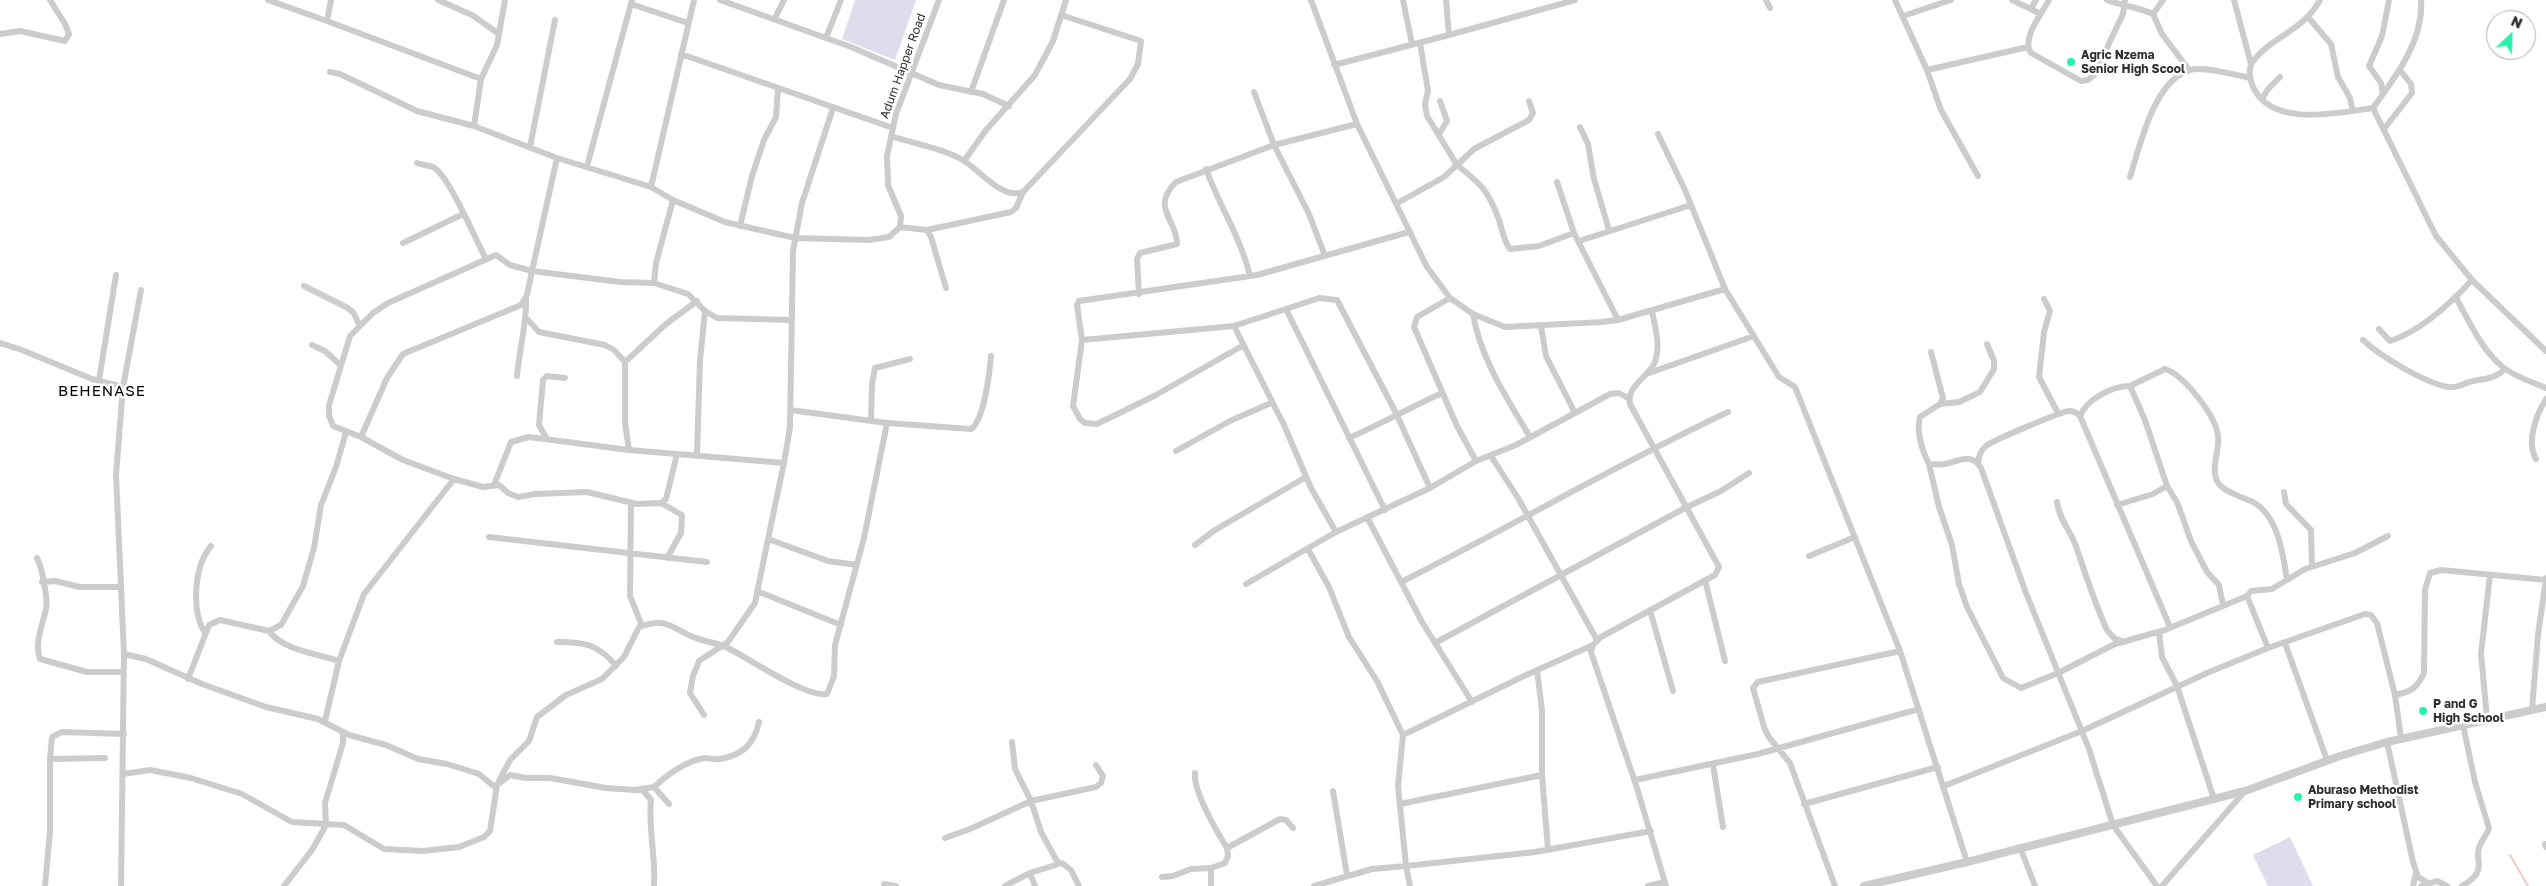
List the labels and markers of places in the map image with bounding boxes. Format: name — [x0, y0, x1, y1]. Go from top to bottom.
place label: Agric Nzema Senior High Scool — [2081, 48, 2185, 76]
marker: Agric Nzema Senior High Scool — [2065, 56, 2077, 68]
place label: P and G High School — [2433, 697, 2504, 725]
marker: P and G High School — [2417, 705, 2429, 717]
place label: Aburaso Methodist Primary school — [2308, 783, 2419, 811]
marker: Aburaso Methodist Primary school — [2292, 791, 2304, 803]

